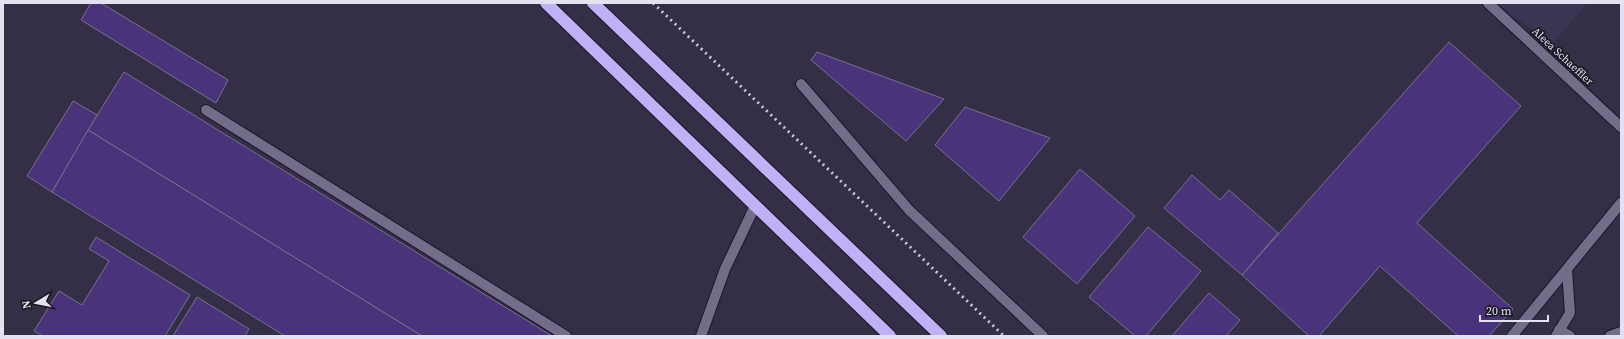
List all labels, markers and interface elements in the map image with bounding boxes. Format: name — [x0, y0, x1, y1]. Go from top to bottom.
street label: Aleea Schaeffler — [1529, 24, 1597, 89]
north arrow — [16, 283, 56, 323]
scale bar — [1480, 297, 1548, 323]
text: N — [19, 299, 35, 310]
text: 20 m — [1486, 303, 1512, 319]

